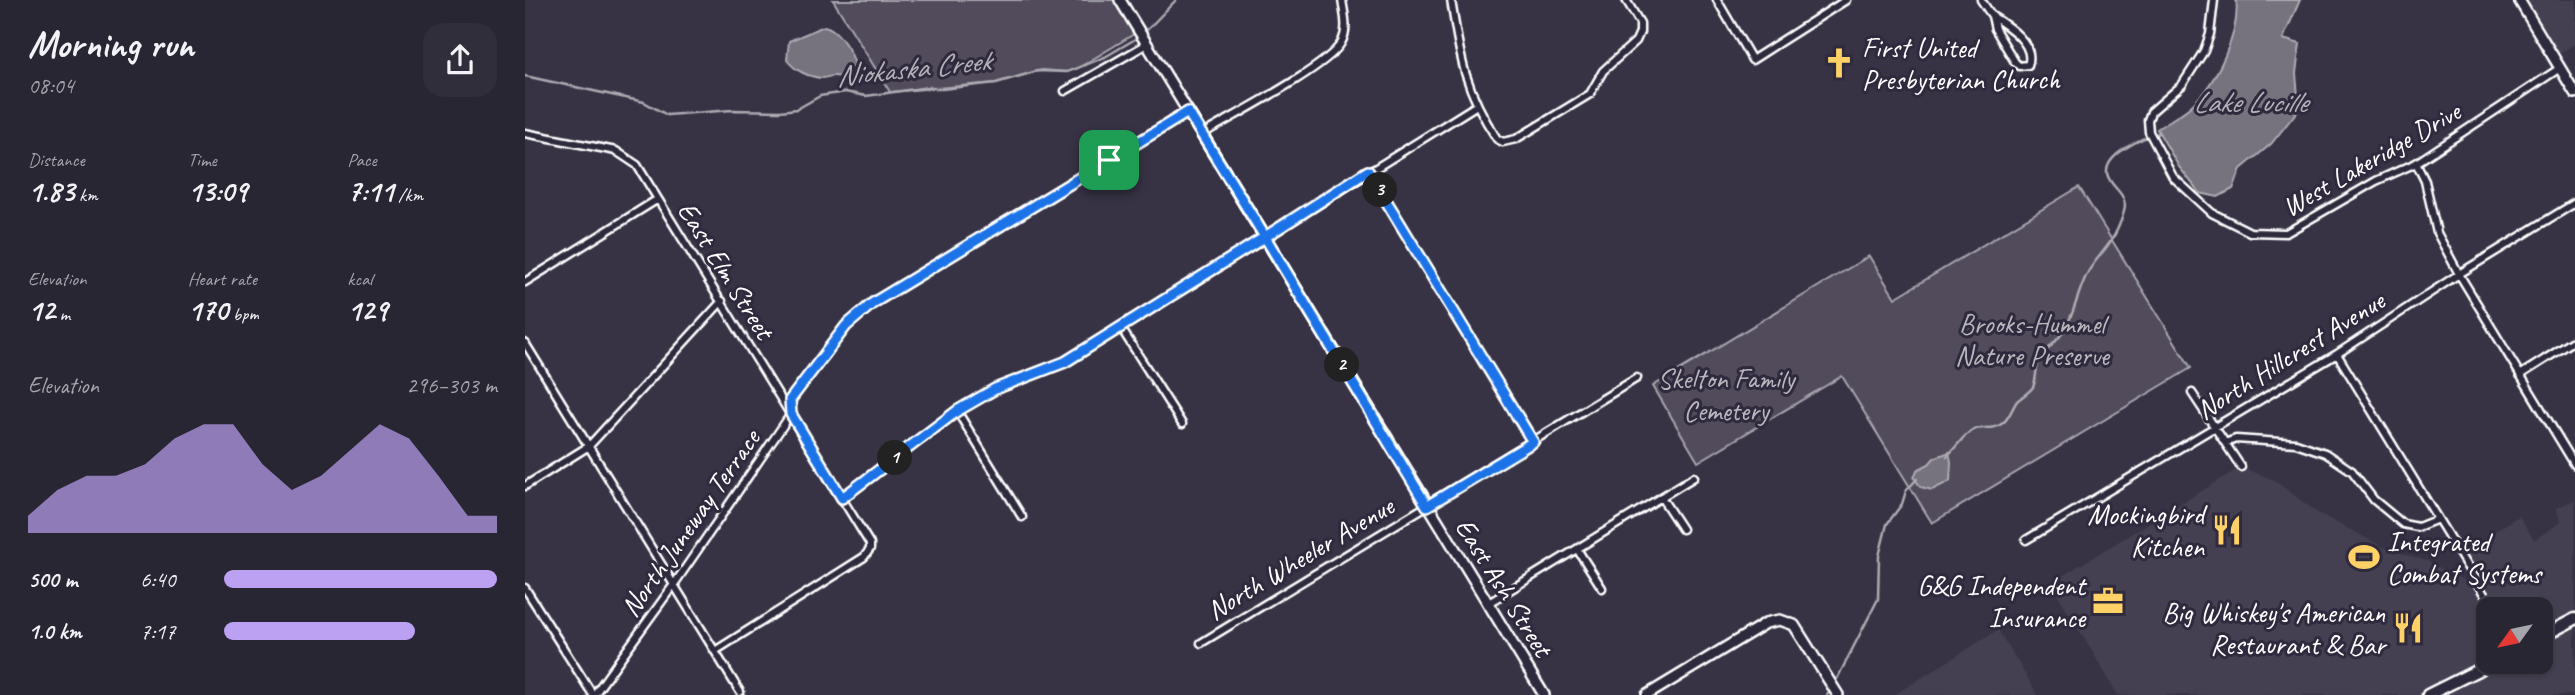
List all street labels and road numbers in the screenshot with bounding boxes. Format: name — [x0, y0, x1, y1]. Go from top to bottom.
street label: West Lakeridge Drive — [2276, 93, 2468, 224]
street label: East Elm Street — [670, 195, 783, 347]
street label: North Hillcrest Avenue — [2189, 282, 2392, 427]
street label: North Juneway Terrace — [612, 421, 769, 623]
street label: North Wheeler Avenue — [1200, 487, 1401, 628]
street label: East Ash Street — [1448, 511, 1562, 665]

